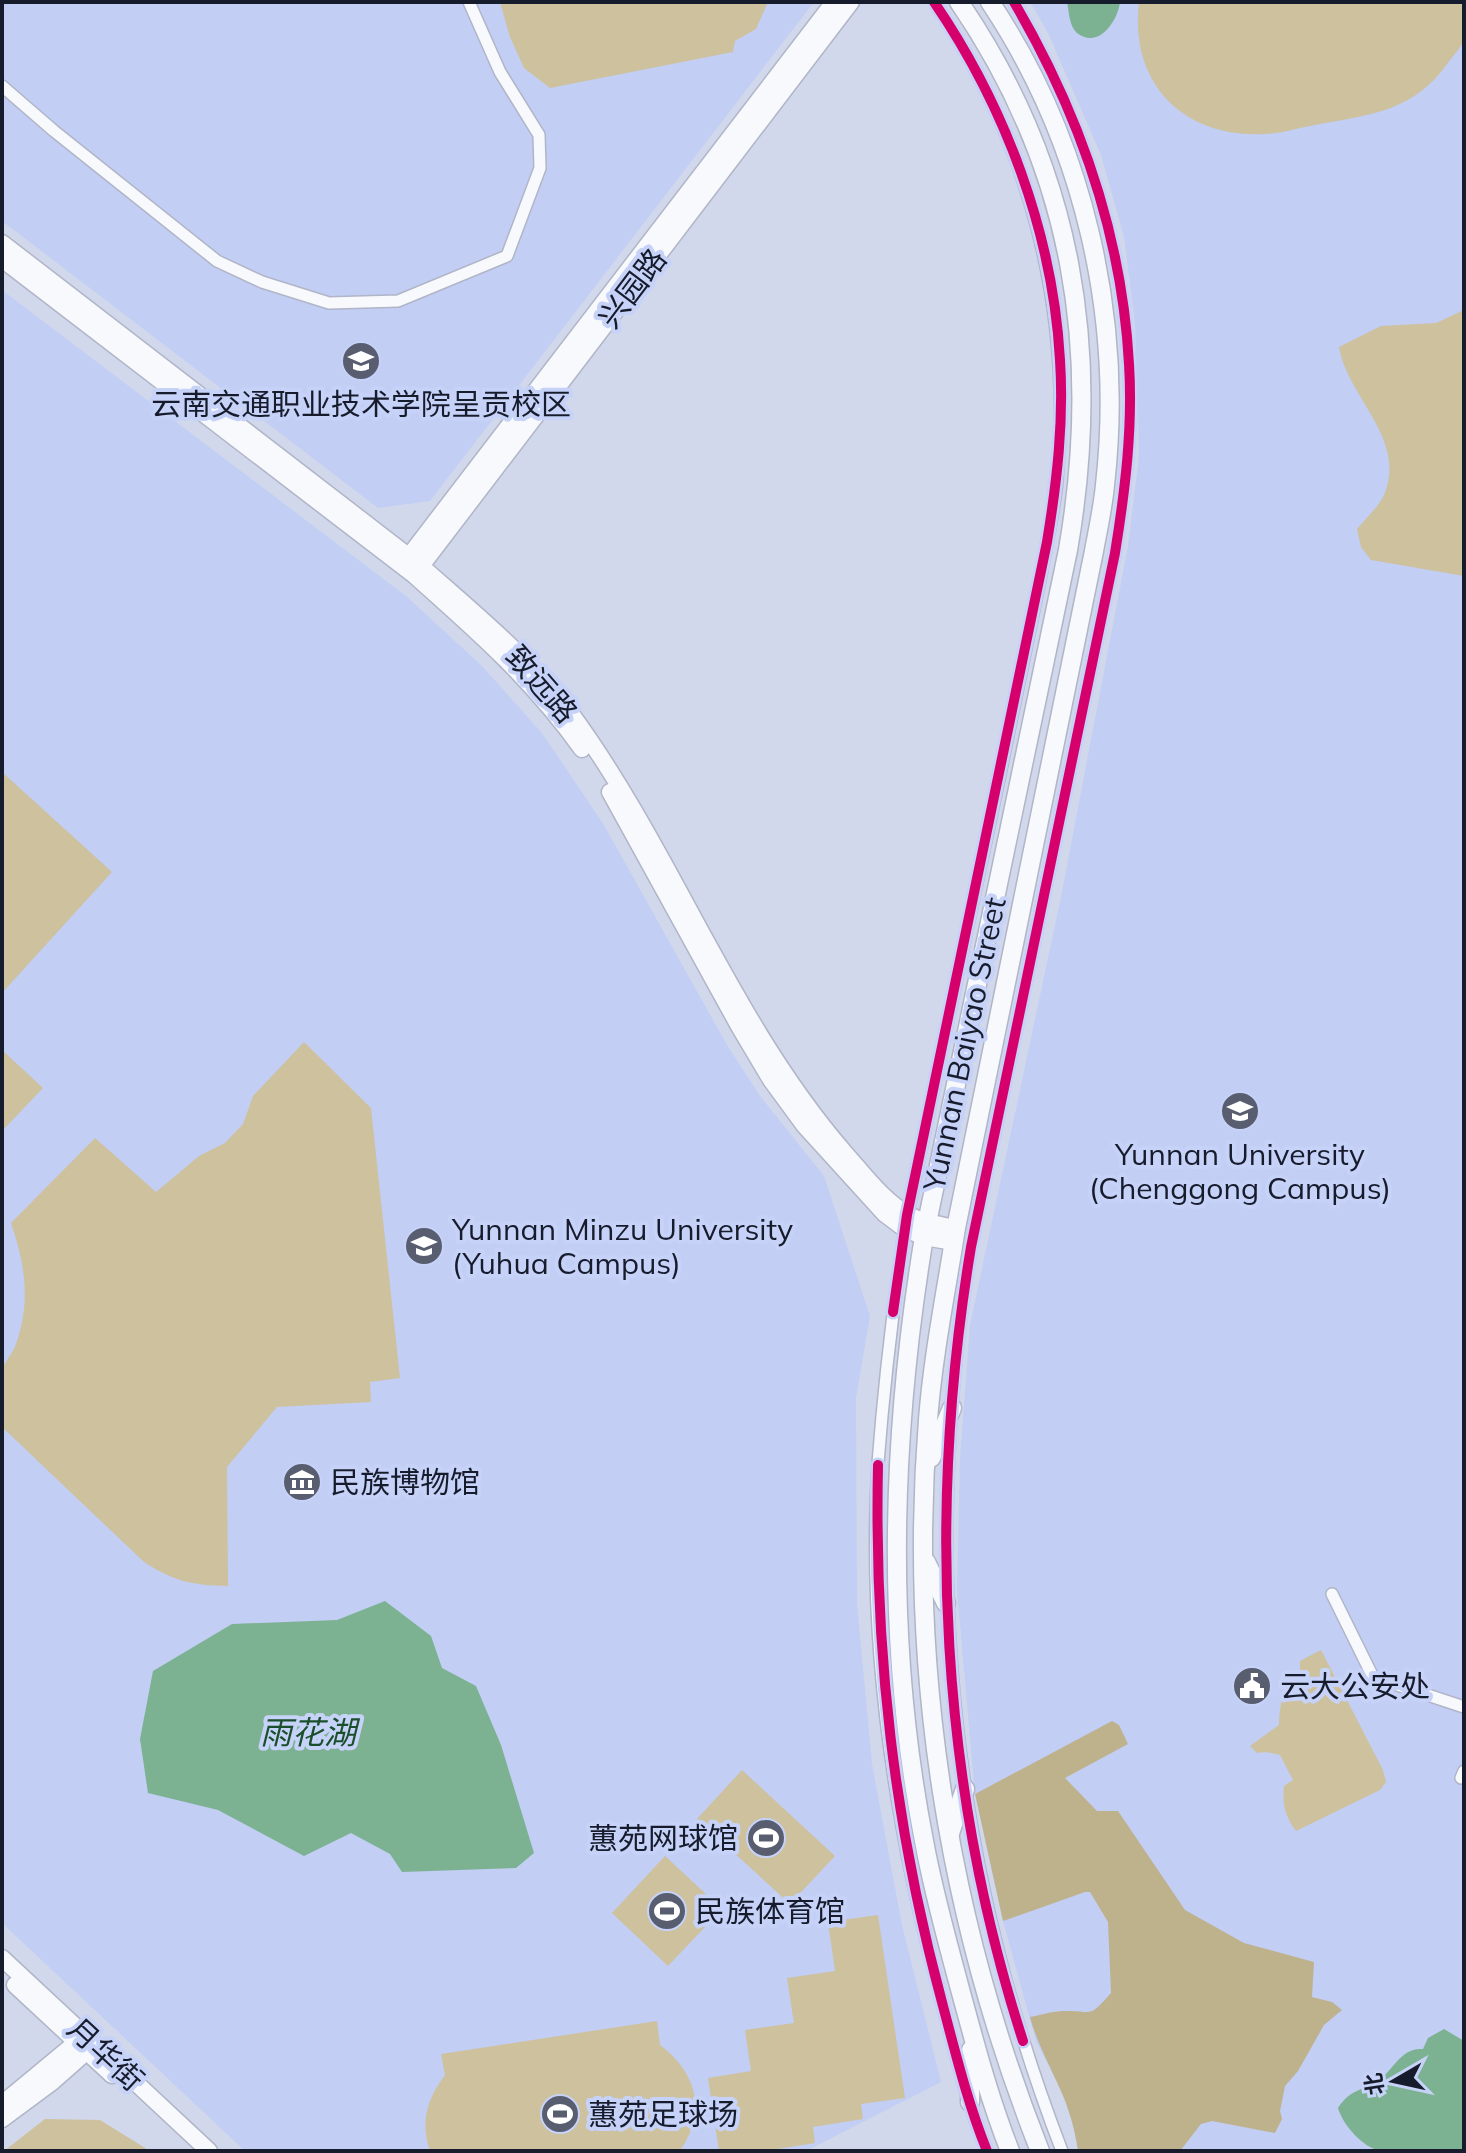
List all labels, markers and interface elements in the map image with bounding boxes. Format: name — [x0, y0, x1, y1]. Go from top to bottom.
street label: 兴园路 — [590, 241, 674, 335]
school or university icon: 云南交通职业技术学院呈贡校区 — [340, 340, 382, 382]
place label: 云南交通职业技术学院呈贡校区 — [151, 385, 571, 423]
street label: 致远路 — [498, 638, 586, 730]
street label: Yunnan Baiyao Street — [914, 894, 1014, 1195]
school or university icon: Yunnan University (Chenggong Campus) — [1219, 1090, 1261, 1132]
place label: Yunnan University (Chenggong Campus) — [1089, 1135, 1391, 1207]
place label: Yunnan Minzu University (Yuhua Campus) — [451, 1210, 793, 1282]
school or university icon: Yunnan Minzu University (Yuhua Campus) — [403, 1225, 445, 1267]
museum icon: 民族博物馆 — [281, 1461, 323, 1503]
place label: 民族博物馆 — [330, 1463, 480, 1501]
public building icon: 云大公安处 — [1231, 1665, 1273, 1707]
place label: 云大公安处 — [1280, 1667, 1430, 1705]
water label: 雨花湖 — [260, 1712, 361, 1752]
sports icon: 蕙苑网球馆 — [745, 1817, 787, 1859]
place label: 蕙苑网球馆 — [588, 1819, 738, 1857]
sports icon: 民族体育馆 — [646, 1890, 688, 1932]
place label: 民族体育馆 — [695, 1892, 845, 1930]
street label: 月华街 — [60, 2009, 152, 2099]
north arrow — [1354, 2041, 1434, 2121]
text: 北 — [1359, 2071, 1390, 2097]
sports icon: 蕙苑足球场 — [539, 2093, 581, 2135]
place label: 蕙苑足球场 — [588, 2095, 738, 2133]

